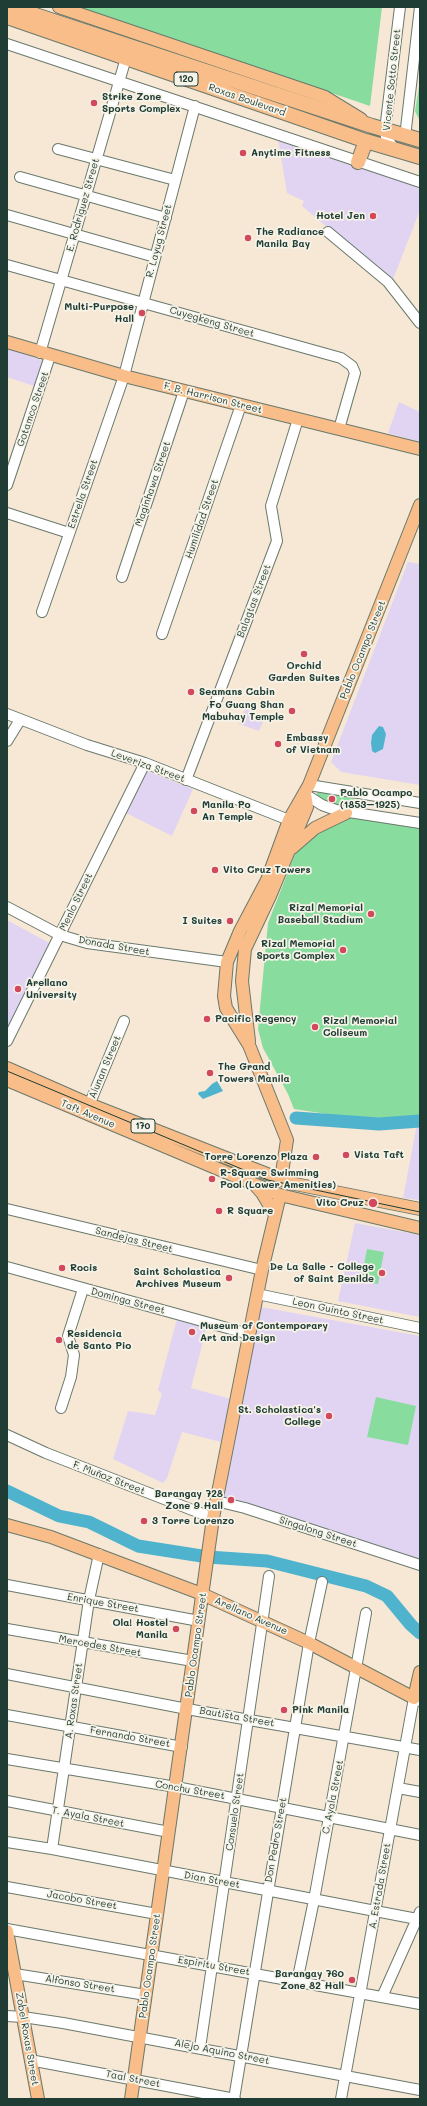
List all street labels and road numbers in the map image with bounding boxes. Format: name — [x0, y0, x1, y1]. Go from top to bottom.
street label: Vicente Sotto Street — [381, 29, 403, 131]
road number: 120 — [174, 72, 198, 86]
street label: Roxas Boulevard — [207, 81, 287, 119]
street label: E. Rodriguez Street — [64, 157, 102, 253]
street label: R. Layug Street — [143, 203, 175, 279]
street label: Cuyegkeng Street — [168, 304, 256, 340]
street label: Gotamco Street — [15, 370, 51, 448]
street label: F. B. Harrison Street — [163, 380, 263, 416]
street label: Maginhawa Street — [133, 440, 173, 528]
street label: Estrella Street — [66, 458, 100, 530]
street label: Humilidad Street — [183, 478, 221, 560]
street label: Balagtas Street — [235, 563, 273, 639]
street label: Pablo Ocampo Street — [338, 599, 388, 701]
street label: Leveriza Street — [109, 747, 187, 785]
street label: Menlo Street — [57, 871, 95, 933]
street label: Donada Street — [77, 934, 151, 958]
street label: Alunan Street — [86, 1034, 124, 1100]
street label: Taft Avenue — [59, 1097, 117, 1131]
road number: 170 — [131, 1119, 155, 1133]
street label: Sandejas Street — [94, 1225, 174, 1255]
street label: Dominga Street — [90, 1285, 166, 1317]
street label: Leon Guinto Street — [291, 1295, 385, 1327]
street label: F. Muñoz Street — [71, 1459, 147, 1497]
street label: Singalong Street — [278, 1514, 358, 1550]
street label: Enrique Street — [66, 1591, 140, 1615]
street label: Pablo Ocampo Street — [183, 1592, 209, 1698]
street label: Arellano Avenue — [213, 1595, 289, 1637]
street label: Mercedes Street — [58, 1633, 142, 1659]
street label: A. Roxas Street — [63, 1662, 85, 1740]
street label: Bautista Street — [199, 1705, 275, 1729]
street label: Fernando Street — [89, 1724, 171, 1750]
street label: C. Ayala Street — [320, 1759, 346, 1835]
street label: Consuelo Street — [224, 1772, 246, 1852]
street label: Conchu Street — [154, 1778, 226, 1802]
street label: Don Pedro Street — [263, 1797, 289, 1883]
street label: T. Ayala Street — [51, 1804, 125, 1830]
street label: A. Estrada Street — [367, 1842, 393, 1930]
street label: Dian Street — [183, 1869, 241, 1891]
street label: Jacobo Street — [46, 1888, 118, 1912]
street label: Pablo Ocampo Street — [137, 1913, 163, 2019]
street label: Espiritu Street — [177, 1954, 251, 1978]
street label: Alfonso Street — [44, 1973, 116, 1995]
street label: Zobel Roxas Street — [13, 1991, 41, 2087]
street label: Alejo Aquino Street — [174, 2037, 270, 2067]
street label: Taal Street — [105, 2068, 161, 2090]

